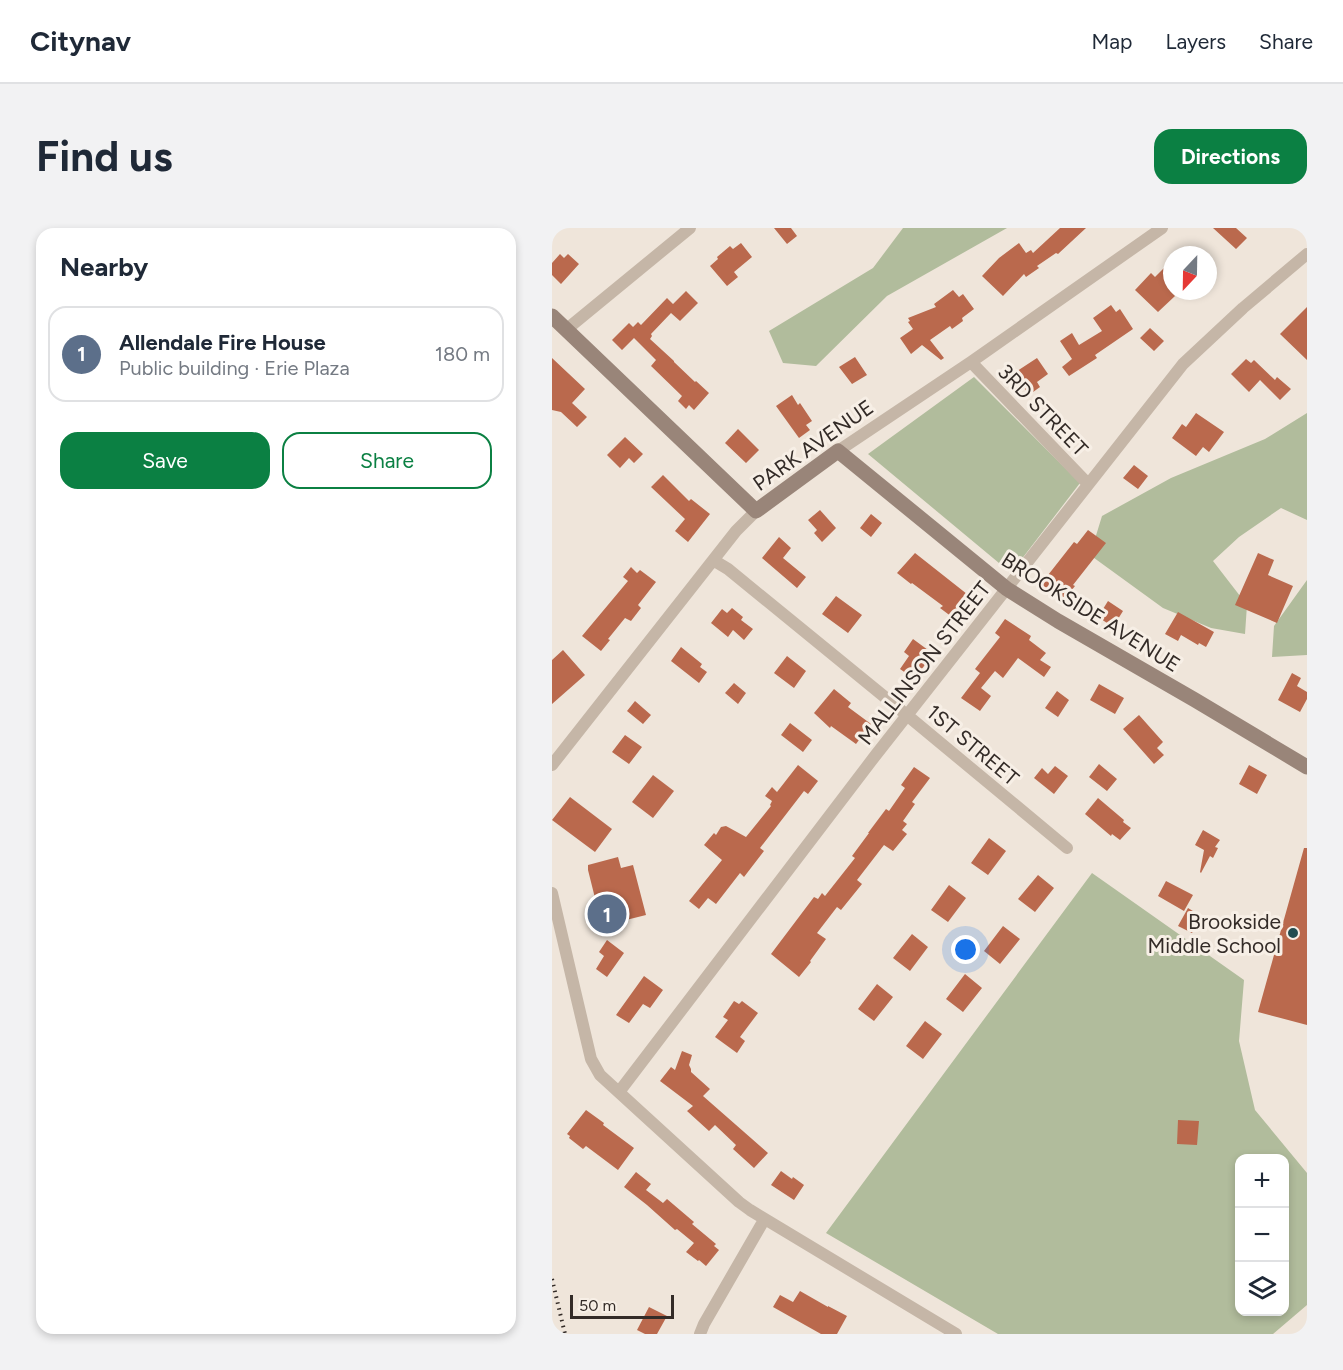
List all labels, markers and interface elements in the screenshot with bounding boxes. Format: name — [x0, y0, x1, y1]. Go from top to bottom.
text: Citynav — [30, 24, 131, 58]
text: Map — [1092, 29, 1132, 54]
text: Layers — [1165, 29, 1226, 54]
text: Share — [1259, 29, 1313, 54]
button: Directions — [1154, 129, 1307, 184]
text: Find us — [36, 131, 173, 182]
north arrow — [1163, 246, 1217, 300]
text: Nearby — [60, 251, 148, 283]
text: Allendale Fire House — [119, 329, 326, 356]
text: 1 — [77, 342, 86, 366]
text: 180 m — [435, 342, 490, 366]
text: Public building · Erie Plaza — [119, 356, 350, 380]
street label: 3RD STREET — [993, 359, 1093, 462]
street label: PARK AVENUE — [748, 394, 878, 496]
button: Save — [60, 432, 270, 489]
button: Share — [282, 432, 492, 489]
street label: BROOKSIDE AVENUE — [997, 547, 1185, 677]
street label: MALLINSON STREET — [852, 576, 996, 750]
street label: 1ST STREET — [922, 699, 1024, 791]
pin: 1 — [588, 892, 626, 936]
place label: Brookside Middle School — [1148, 909, 1281, 958]
marker: Brookside Middle School — [1286, 926, 1300, 940]
your location — [951, 935, 980, 964]
map controls — [1235, 1154, 1289, 1316]
button: + — [1235, 1154, 1289, 1208]
button: − — [1235, 1208, 1289, 1262]
button: layers — [1235, 1262, 1289, 1316]
scale bar — [570, 1292, 674, 1320]
text: 50 m — [579, 1296, 616, 1315]

